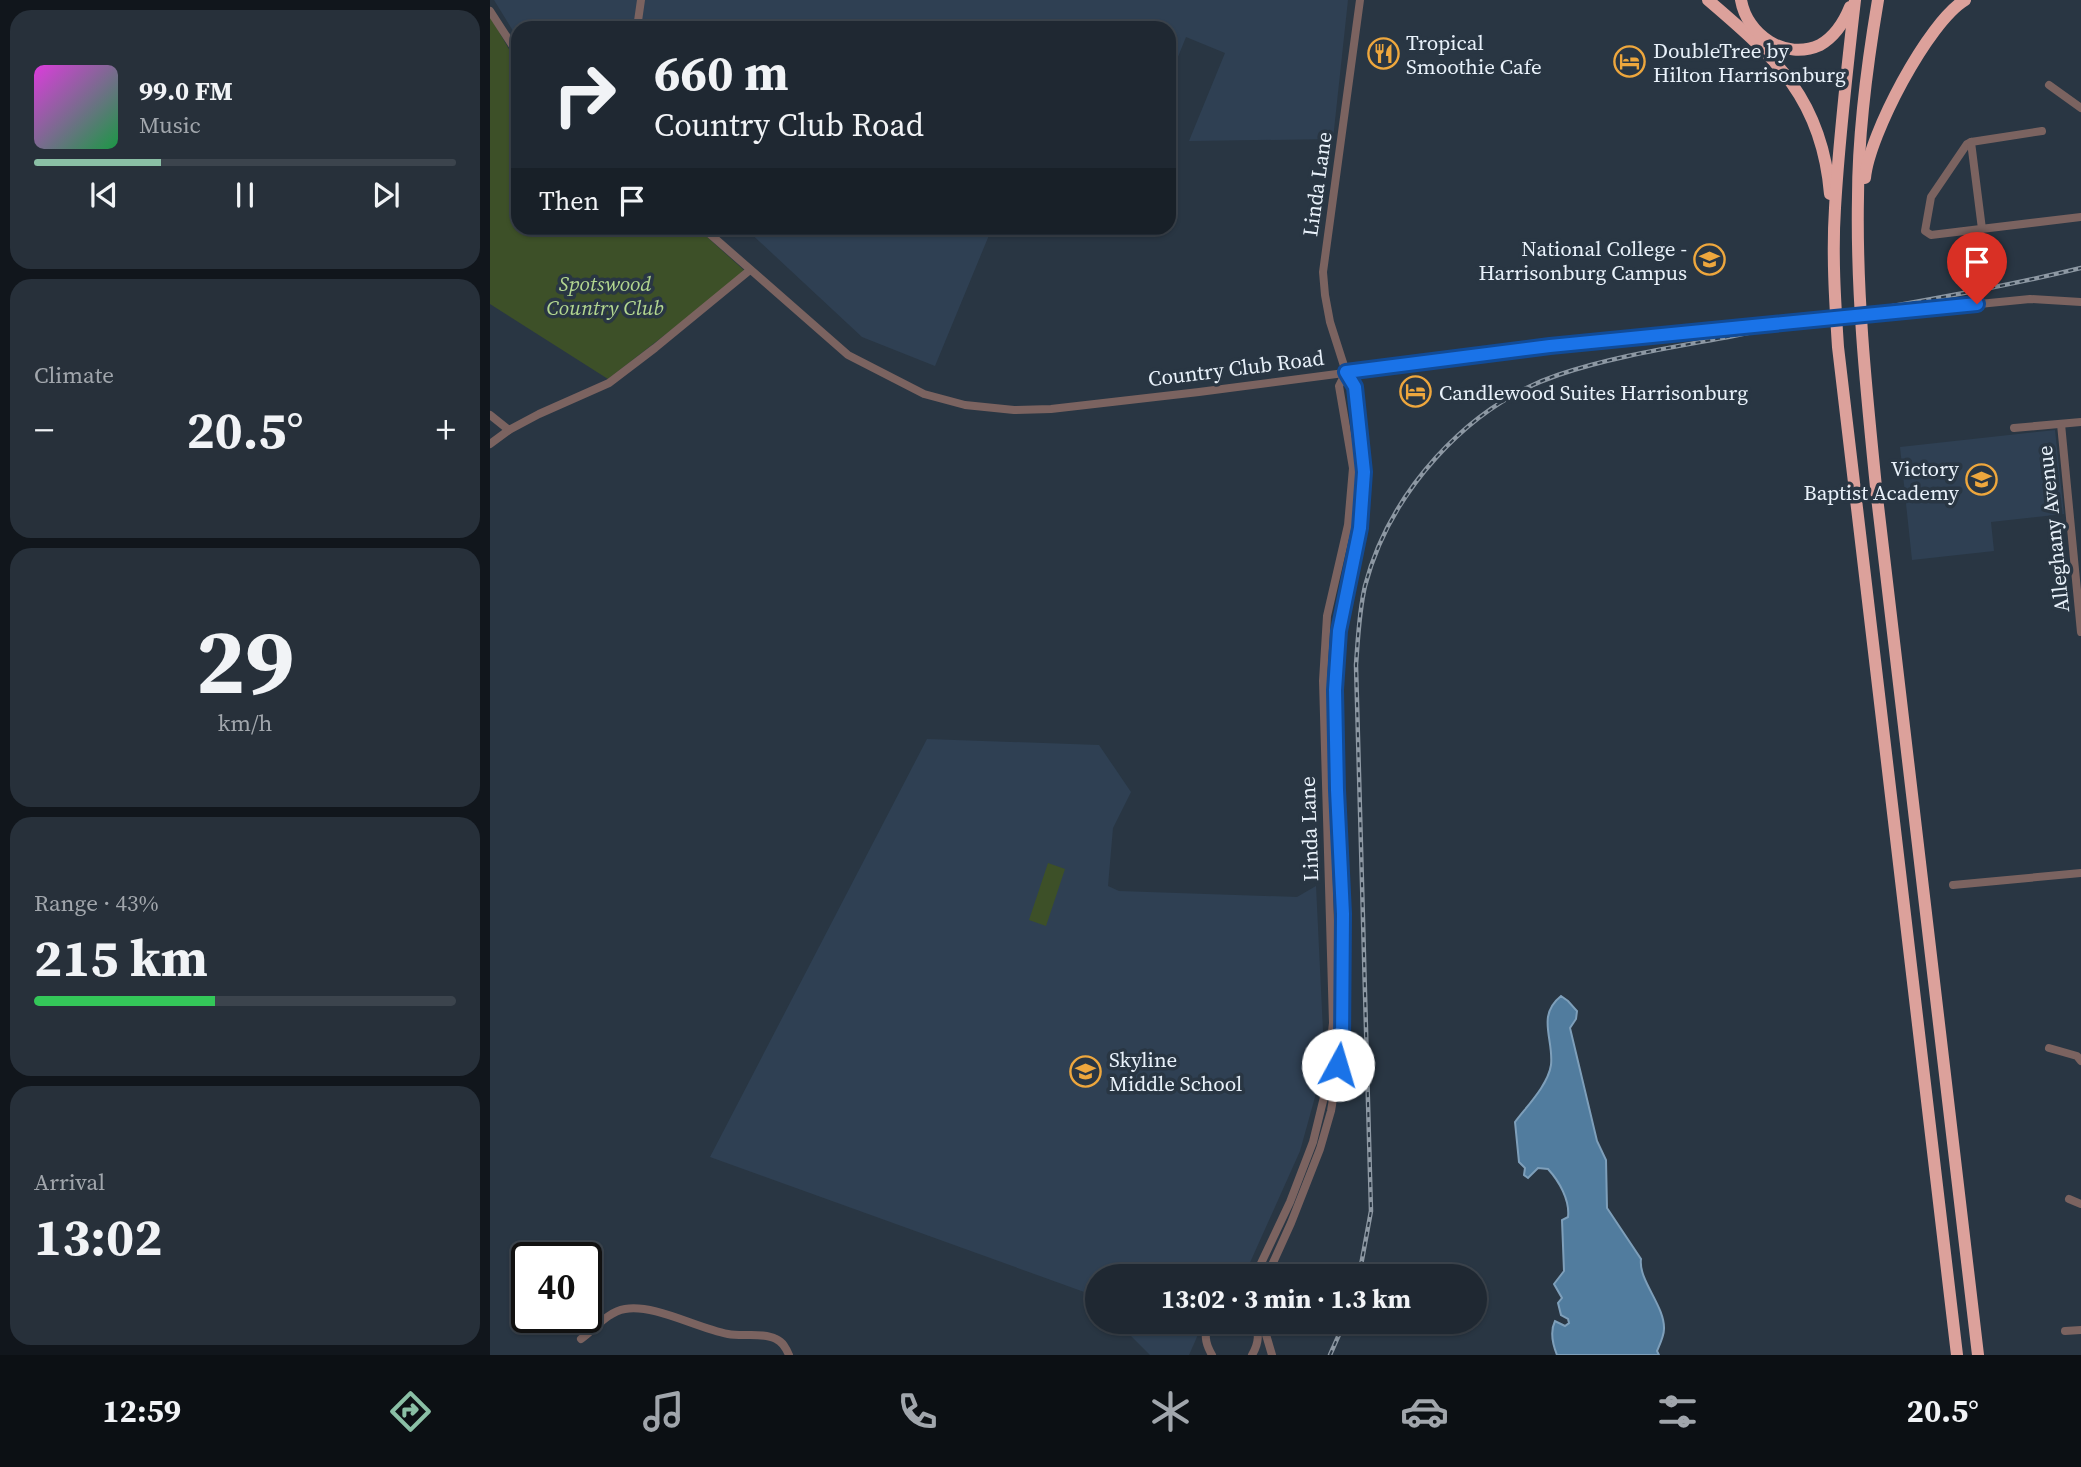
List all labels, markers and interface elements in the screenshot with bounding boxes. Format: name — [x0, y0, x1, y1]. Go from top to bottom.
place label: Tropical Smoothie Cafe — [1406, 28, 1542, 81]
place label: DoubleTree by Hilton Harrisonburg — [1653, 36, 1846, 89]
restaurant icon: Tropical Smoothie Cafe — [1366, 37, 1400, 71]
text: 660 m — [654, 39, 789, 106]
hotel icon: DoubleTree by Hilton Harrisonburg — [1613, 45, 1647, 79]
icon: right — [539, 49, 630, 140]
text: 99.0 FM — [139, 73, 233, 109]
text: Country Club Road — [654, 103, 924, 147]
text: Music — [139, 109, 201, 141]
street label: Linda Lane — [1295, 130, 1339, 238]
icon: previous — [85, 176, 123, 214]
icon: pause — [226, 176, 264, 214]
icon: next — [367, 176, 405, 214]
icon: arrive — [613, 182, 651, 220]
text: Then — [539, 183, 599, 219]
pin — [1947, 232, 2007, 304]
place label: National College - Harrisonburg Campus — [1478, 234, 1687, 287]
school or university icon: National College - Harrisonburg Campus — [1693, 243, 1727, 277]
icon: arrive — [1958, 243, 1996, 281]
park label: Spotswood Country Club — [546, 269, 664, 322]
street label: Country Club Road — [1146, 343, 1326, 393]
text: Climate — [34, 359, 114, 391]
hotel icon: Candlewood Suites Harrisonburg — [1399, 375, 1433, 409]
place label: Candlewood Suites Harrisonburg — [1439, 378, 1748, 407]
text: 20.5° — [186, 394, 304, 465]
text: − — [34, 404, 54, 456]
text: + — [436, 404, 456, 456]
street label: Alleghany Avenue — [2030, 444, 2076, 614]
place label: Victory Baptist Academy — [1803, 454, 1959, 507]
school or university icon: Victory Baptist Academy — [1965, 463, 1999, 497]
text: 29 — [196, 599, 294, 723]
text: km/h — [218, 707, 272, 739]
street label: Linda Lane — [1293, 776, 1325, 882]
text: Range · 43% — [34, 887, 159, 919]
text: 215 km — [34, 922, 208, 993]
position arrow — [1301, 1028, 1375, 1102]
place label: Skyline Middle School — [1109, 1045, 1242, 1098]
school or university icon: Skyline Middle School — [1069, 1054, 1103, 1088]
text: Arrival — [34, 1166, 105, 1198]
text: 13:02 — [34, 1201, 162, 1272]
speed limit sign: 40 — [511, 1242, 602, 1333]
text: 13:02 · 3 min · 1.3 km — [1161, 1281, 1411, 1317]
icon: directions — [386, 1387, 435, 1436]
icon: music — [639, 1387, 688, 1436]
icon: phone — [893, 1387, 942, 1436]
icon: climate — [1146, 1387, 1195, 1436]
icon: car — [1400, 1387, 1449, 1436]
icon: filters — [1653, 1387, 1702, 1436]
text: 12:59 — [102, 1389, 181, 1433]
text: 20.5° — [1907, 1389, 1979, 1433]

